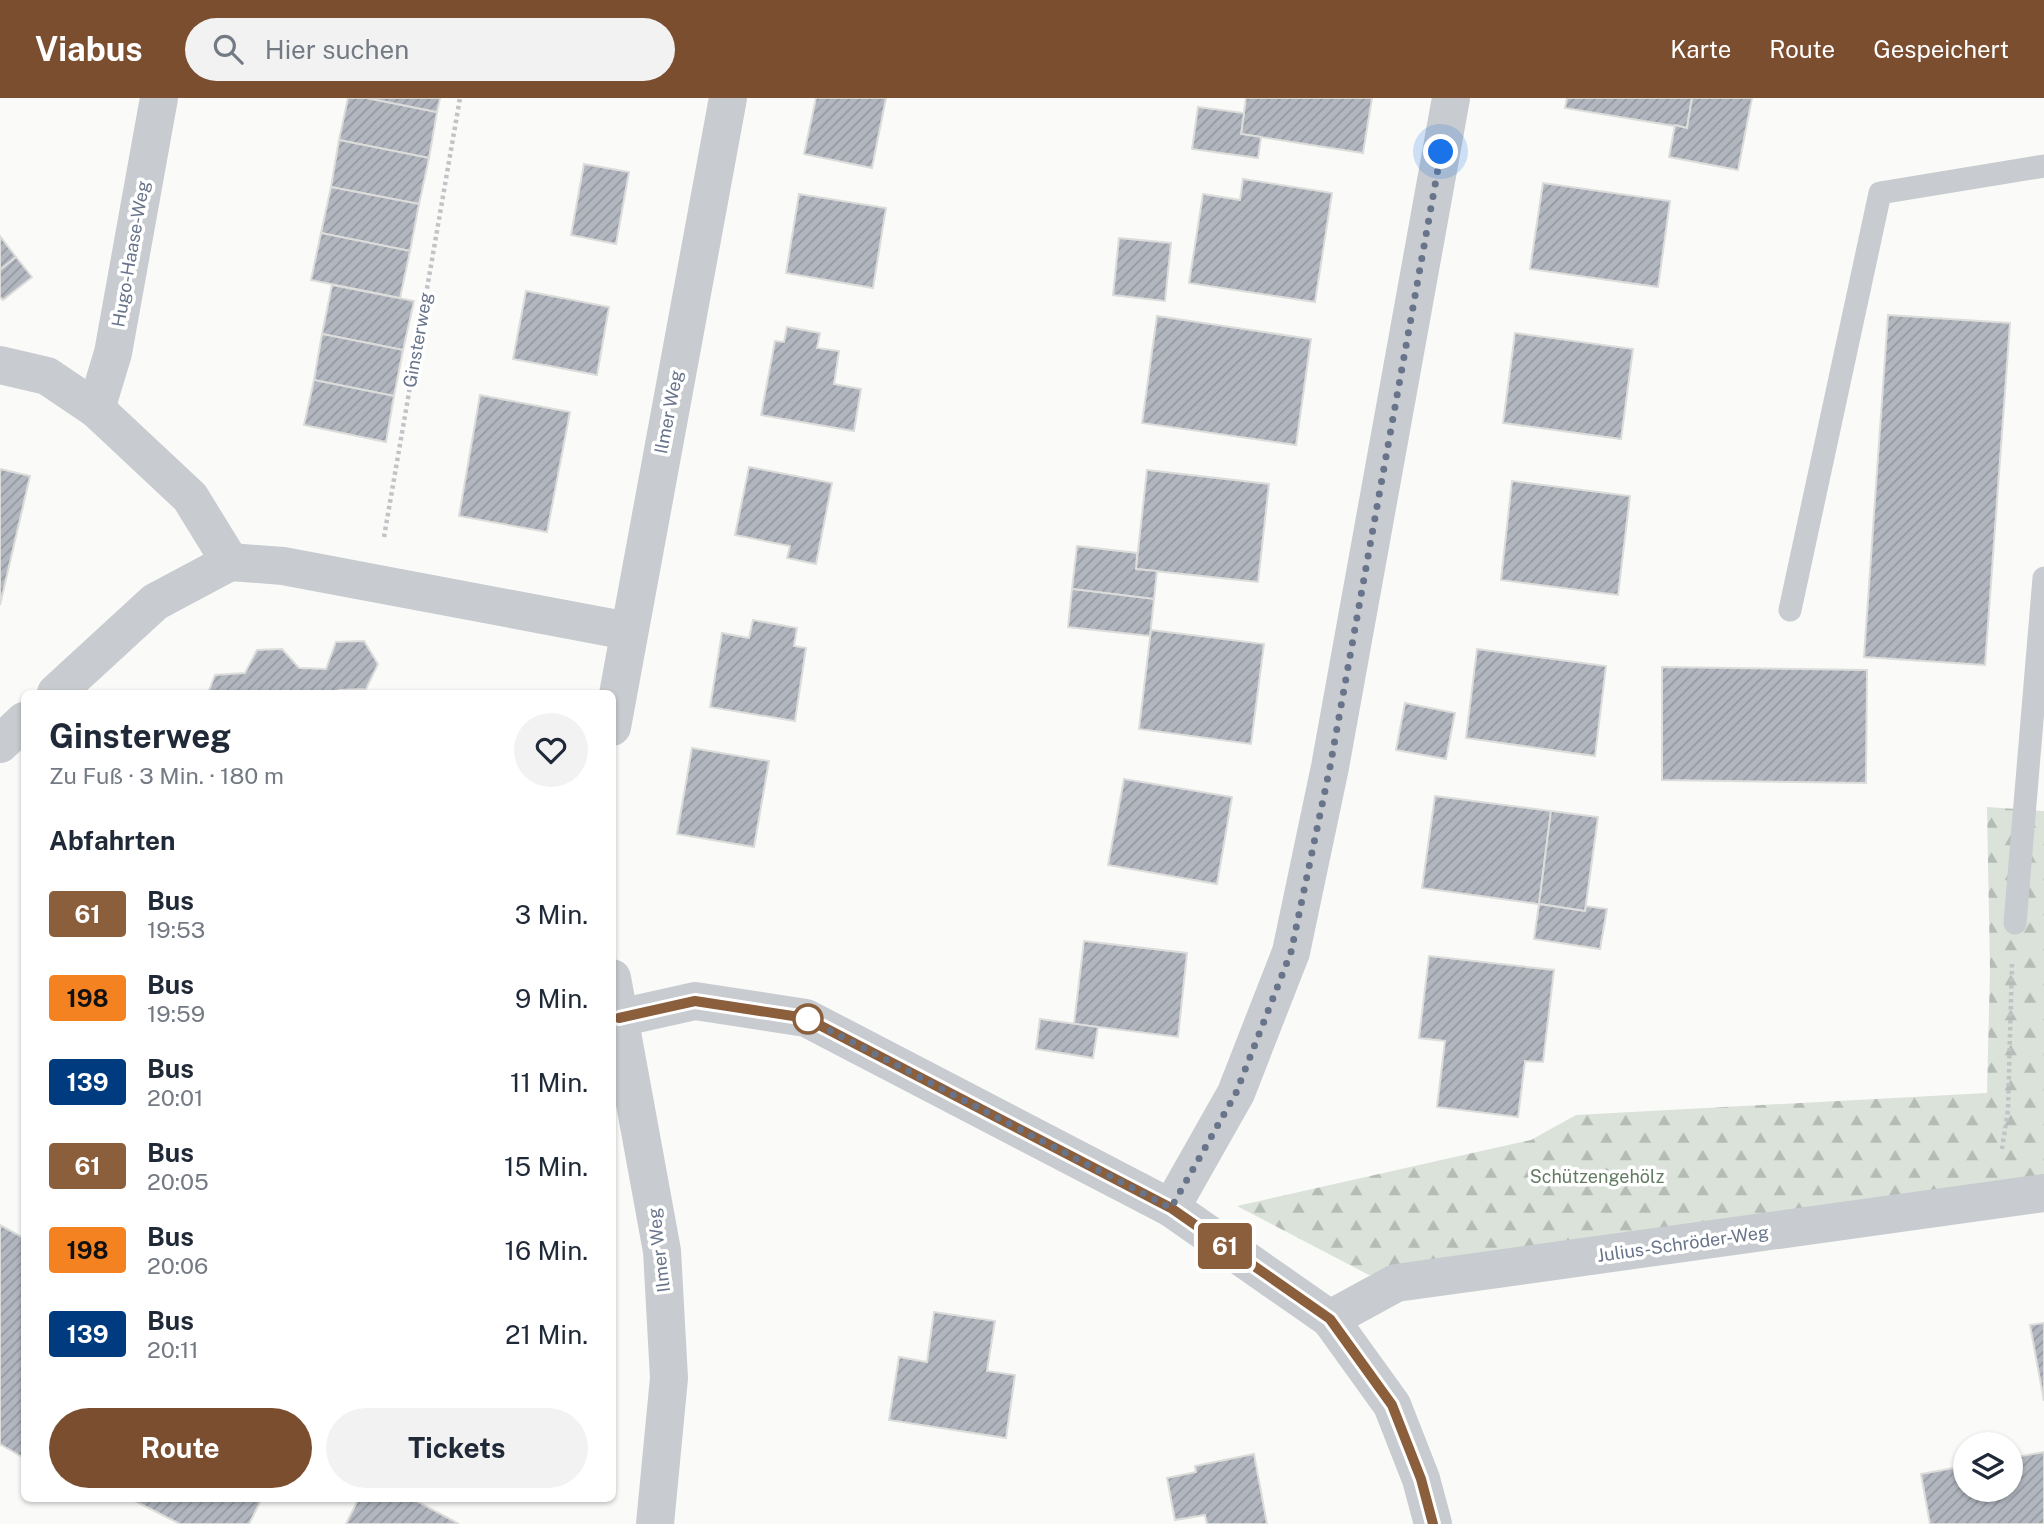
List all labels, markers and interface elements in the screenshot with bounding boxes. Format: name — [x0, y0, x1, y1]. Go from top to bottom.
search box — [185, 18, 675, 81]
text: Viabus — [35, 30, 143, 68]
icon: search — [209, 30, 247, 68]
text: Hier suchen — [265, 34, 409, 65]
text: Karte — [1670, 35, 1731, 63]
text: Route — [1769, 35, 1835, 63]
text: Gespeichert — [1873, 35, 2009, 63]
your location — [1423, 134, 1458, 169]
street label: Hugo-Haase-Weg — [107, 179, 154, 329]
street label: Ginsterweg — [399, 291, 436, 389]
street label: Ilmer Weg — [650, 368, 687, 456]
button: heart — [514, 713, 588, 787]
text: Ginsterweg — [49, 717, 231, 755]
text: Zu Fuß · 3 Min. · 180 m — [49, 762, 284, 789]
text: Abfahrten — [49, 825, 175, 856]
text: Bus — [147, 885, 194, 916]
text: 3 Min. — [515, 899, 588, 930]
text: 61 — [74, 900, 101, 928]
text: 19:53 — [147, 916, 205, 943]
text: Bus — [147, 969, 194, 1000]
text: 9 Min. — [515, 983, 588, 1014]
text: 198 — [66, 984, 109, 1012]
text: 19:59 — [147, 1000, 205, 1027]
unlabelled marker — [793, 1004, 823, 1034]
text: Bus — [147, 1053, 194, 1084]
text: 11 Min. — [510, 1067, 588, 1098]
text: 139 — [67, 1068, 108, 1096]
text: 20:01 — [147, 1084, 203, 1111]
text: Bus — [147, 1137, 194, 1168]
text: 15 Min. — [504, 1151, 588, 1182]
text: 61 — [74, 1152, 101, 1180]
park label: Schützengehölz — [1530, 1166, 1664, 1187]
text: 20:05 — [147, 1168, 209, 1195]
street label: Ilmer Weg — [643, 1207, 674, 1293]
text: Bus — [147, 1221, 194, 1252]
street label: Julius-Schröder-Weg — [1596, 1221, 1770, 1266]
line badge: 61 — [1194, 1223, 1256, 1269]
text: 61 — [1212, 1232, 1238, 1260]
text: 16 Min. — [504, 1235, 588, 1266]
text: 198 — [66, 1236, 109, 1264]
text: 20:06 — [147, 1252, 208, 1279]
text: Bus — [147, 1305, 194, 1336]
text: 21 Min. — [505, 1319, 588, 1350]
text: 139 — [67, 1320, 108, 1348]
text: 20:11 — [147, 1336, 199, 1363]
button: Route — [49, 1408, 312, 1488]
button: Tickets — [326, 1408, 588, 1488]
map controls — [1953, 1432, 2023, 1502]
button: layers — [1953, 1432, 2023, 1502]

